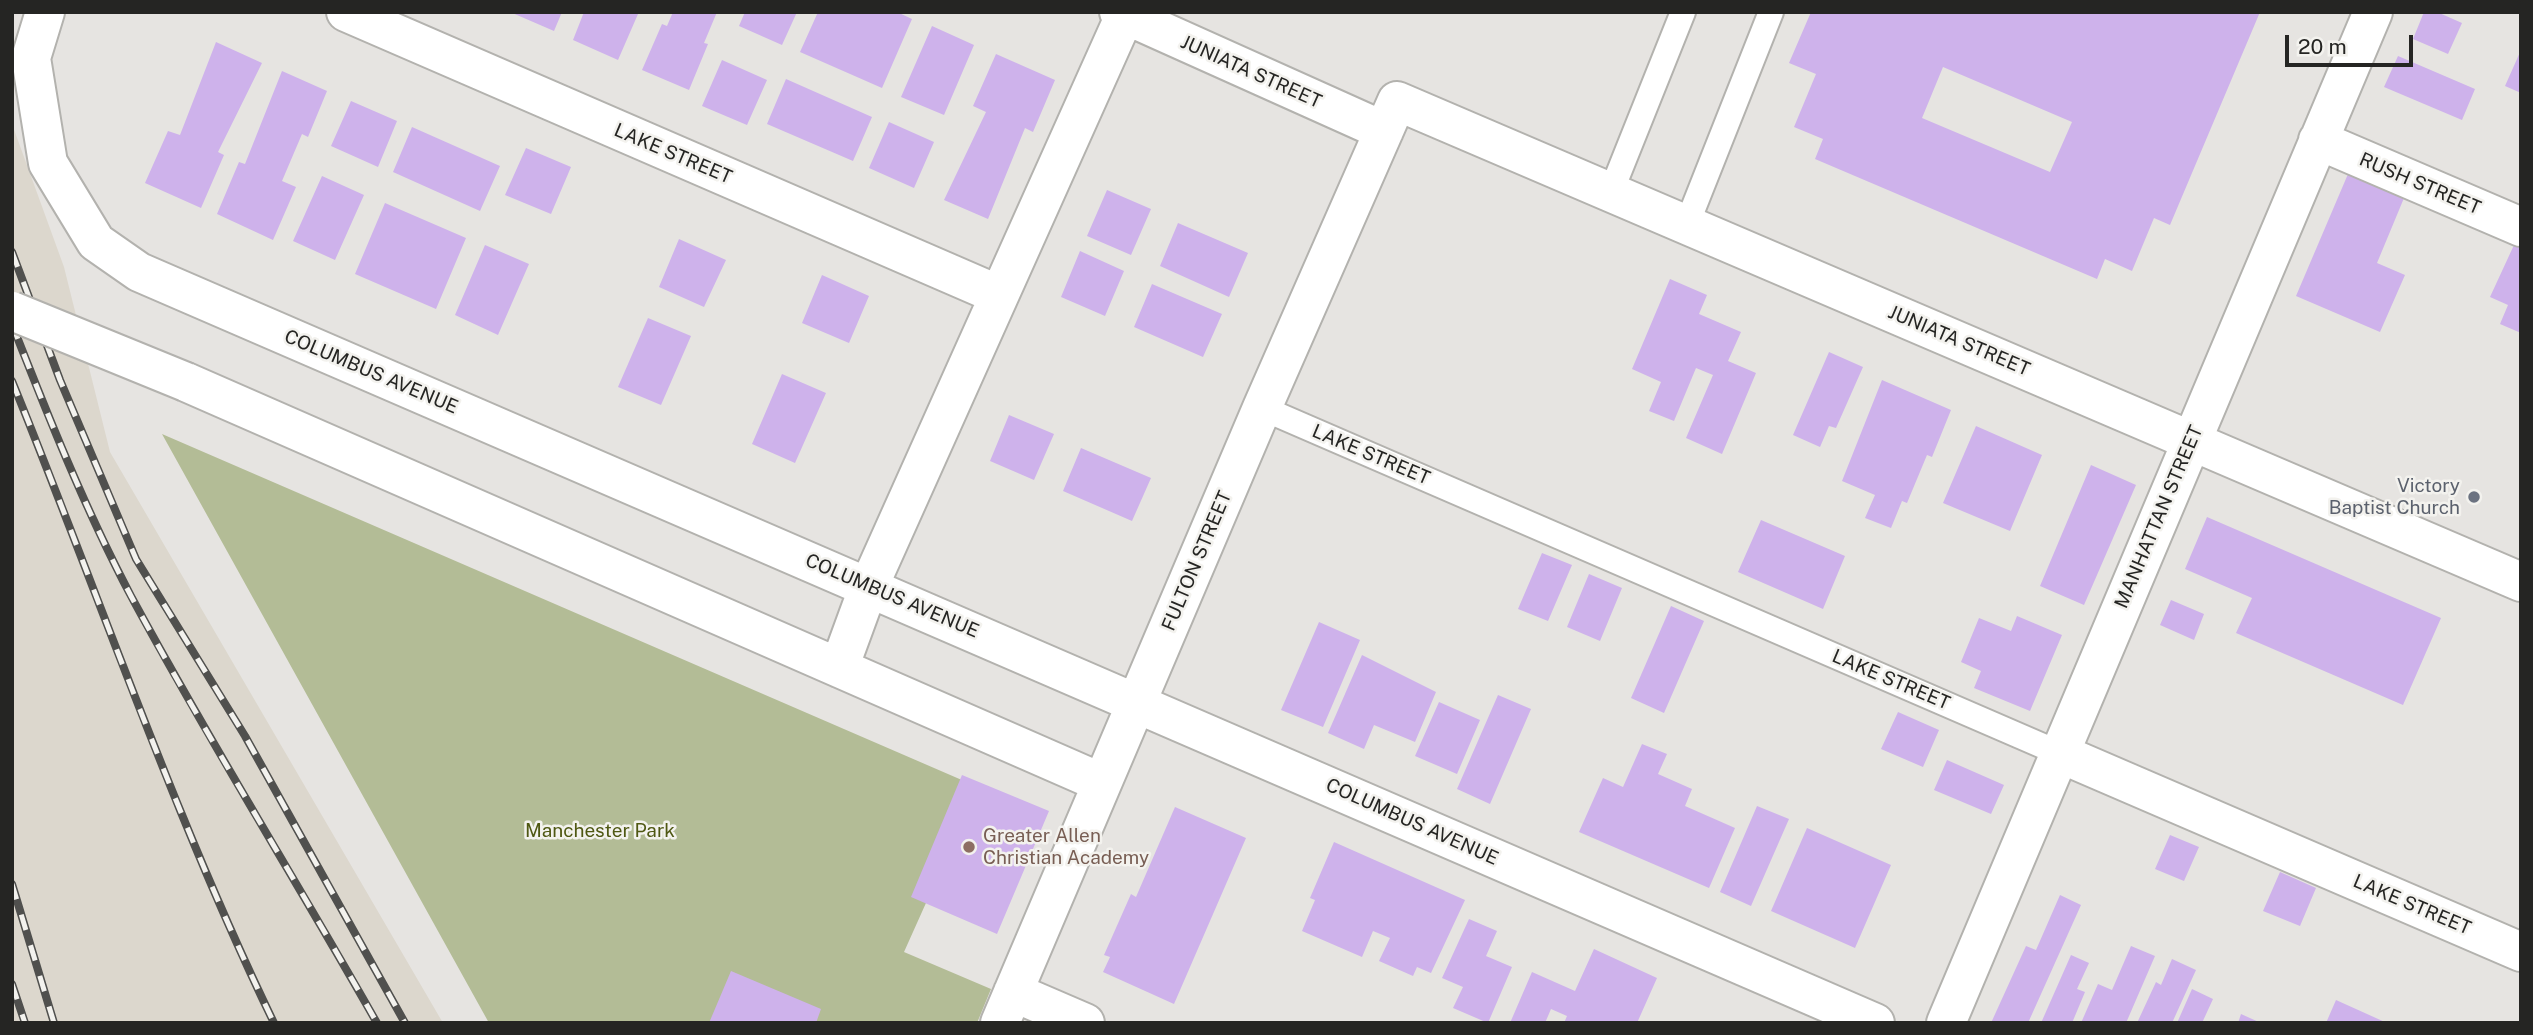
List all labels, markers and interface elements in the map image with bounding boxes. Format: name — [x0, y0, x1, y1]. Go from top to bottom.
scale bar — [2288, 21, 2416, 65]
street label: JUNIATA STREET — [1177, 31, 1325, 113]
text: 20 m — [2298, 34, 2347, 59]
street label: LAKE STREET — [611, 119, 735, 189]
street label: RUSH STREET — [2356, 148, 2484, 220]
street label: JUNIATA STREET — [1885, 301, 2033, 381]
street label: COLUMBUS AVENUE — [281, 325, 461, 419]
street label: LAKE STREET — [1309, 420, 1433, 490]
street label: MANHATTAN STREET — [2110, 422, 2208, 612]
place label: Victory Baptist Church — [2329, 475, 2460, 519]
street label: FULTON STREET — [1157, 488, 1237, 634]
marker: Victory Baptist Church — [2466, 489, 2482, 505]
street label: COLUMBUS AVENUE — [802, 549, 982, 643]
street label: LAKE STREET — [1829, 645, 1953, 715]
street label: COLUMBUS AVENUE — [1322, 774, 1502, 870]
park label: Manchester Park — [525, 820, 675, 842]
place label: Greater Allen Christian Academy — [983, 825, 1149, 869]
marker: Greater Allen Christian Academy — [961, 839, 977, 855]
street label: LAKE STREET — [2350, 870, 2474, 940]

